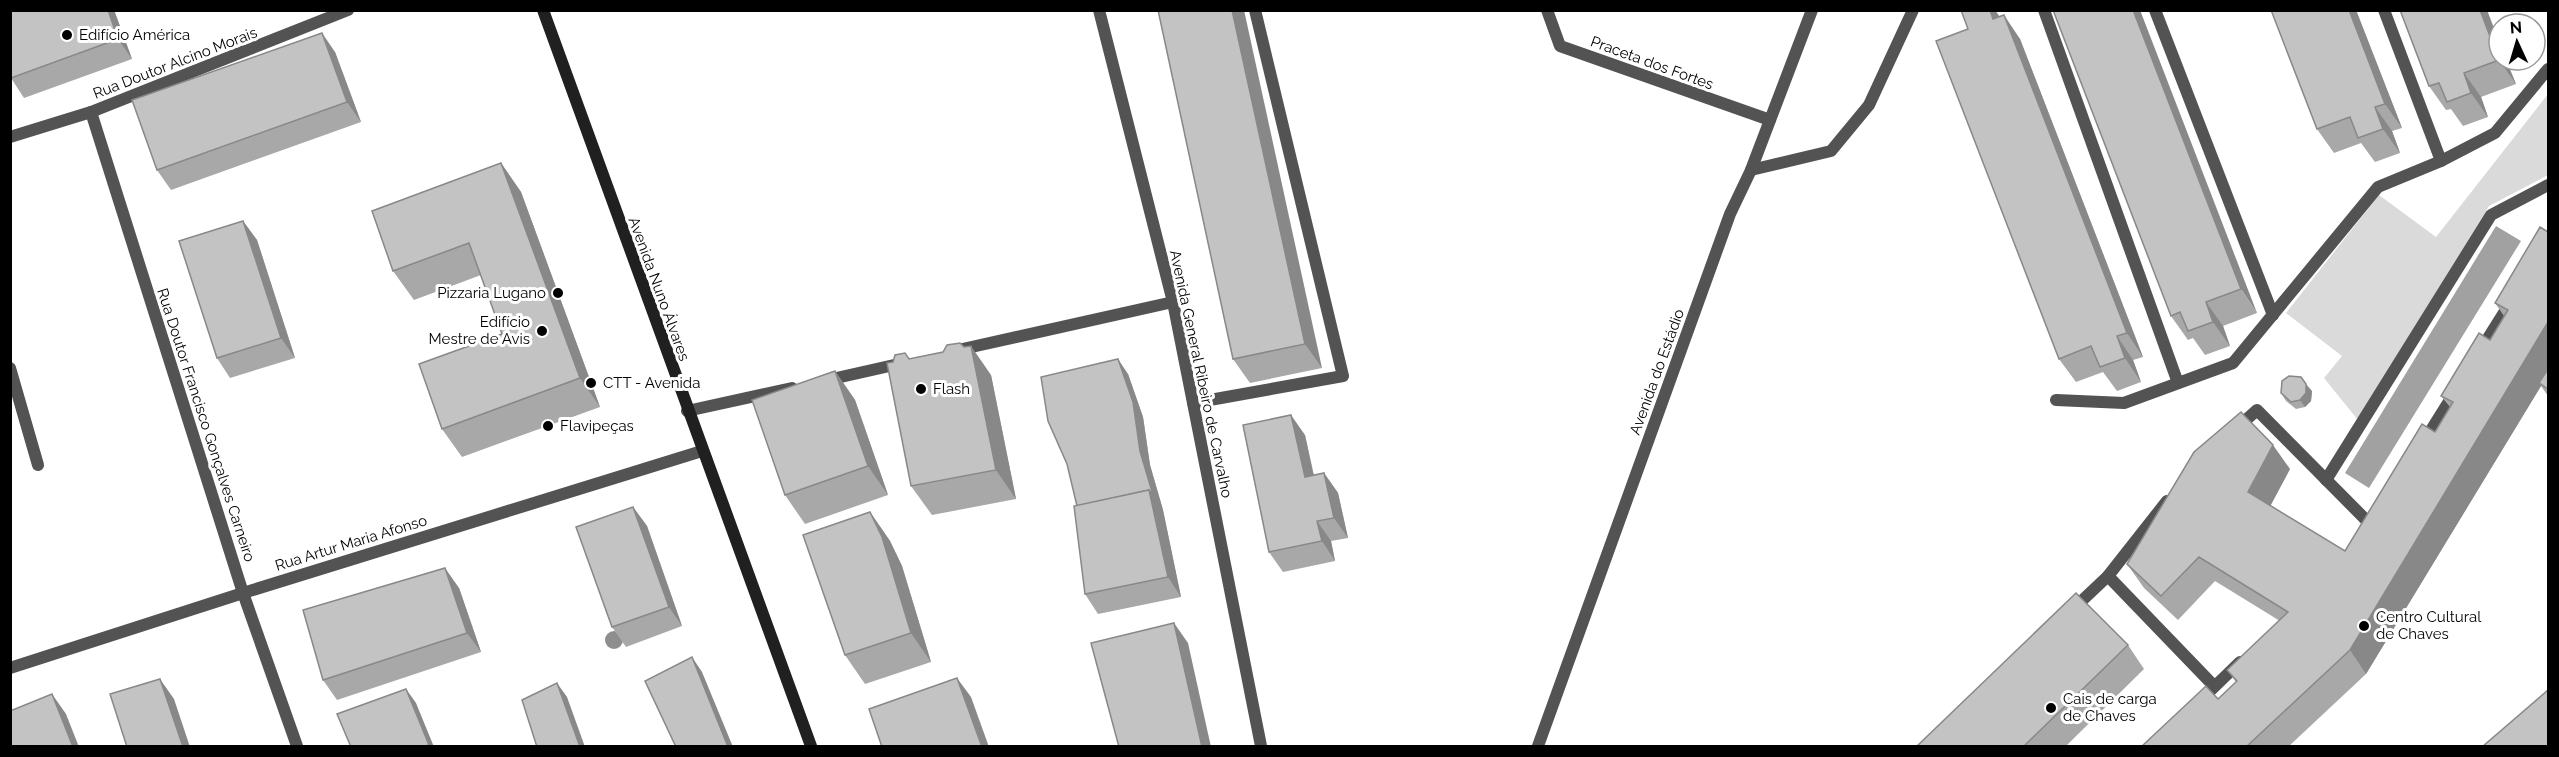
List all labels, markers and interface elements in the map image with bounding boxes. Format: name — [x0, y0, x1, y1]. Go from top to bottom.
north arrow — [2487, 12, 2547, 72]
text: N — [2509, 18, 2523, 37]
street label: Rua Doutor Alcino Morais — [90, 23, 260, 103]
place label: Edifício América — [79, 26, 190, 44]
marker: Edifício América — [60, 28, 74, 42]
street label: Praceta dos Fortes — [1588, 32, 1716, 94]
street label: Avenida Nuno Álvares — [625, 214, 693, 364]
street label: Avenida General Ribeiro de Carvalho — [1166, 248, 1236, 500]
place label: Pizzaria Lugano — [437, 284, 546, 302]
street label: Rua Doutor Francisco Gonçalves Carneiro — [153, 286, 259, 564]
marker: Pizzaria Lugano — [551, 286, 565, 300]
street label: Avenida do Estádio — [1626, 307, 1688, 437]
place label: Edifício Mestre de Avis — [429, 313, 530, 348]
marker: Edifício Mestre de Avis — [535, 324, 549, 338]
place label: CTT - Avenida — [603, 374, 700, 392]
marker: CTT - Avenida — [584, 376, 598, 390]
place label: Flash — [933, 380, 970, 398]
marker: Flash — [914, 382, 928, 396]
place label: Flavipeças — [560, 417, 634, 435]
marker: Flavipeças — [541, 419, 555, 433]
street label: Rua Artur Maria Afonso — [273, 511, 429, 575]
place label: Centro Cultural de Chaves — [2376, 608, 2482, 643]
marker: Centro Cultural de Chaves — [2357, 619, 2371, 633]
place label: Cais de carga de Chaves — [2063, 690, 2157, 725]
marker: Cais de carga de Chaves — [2044, 701, 2058, 715]

